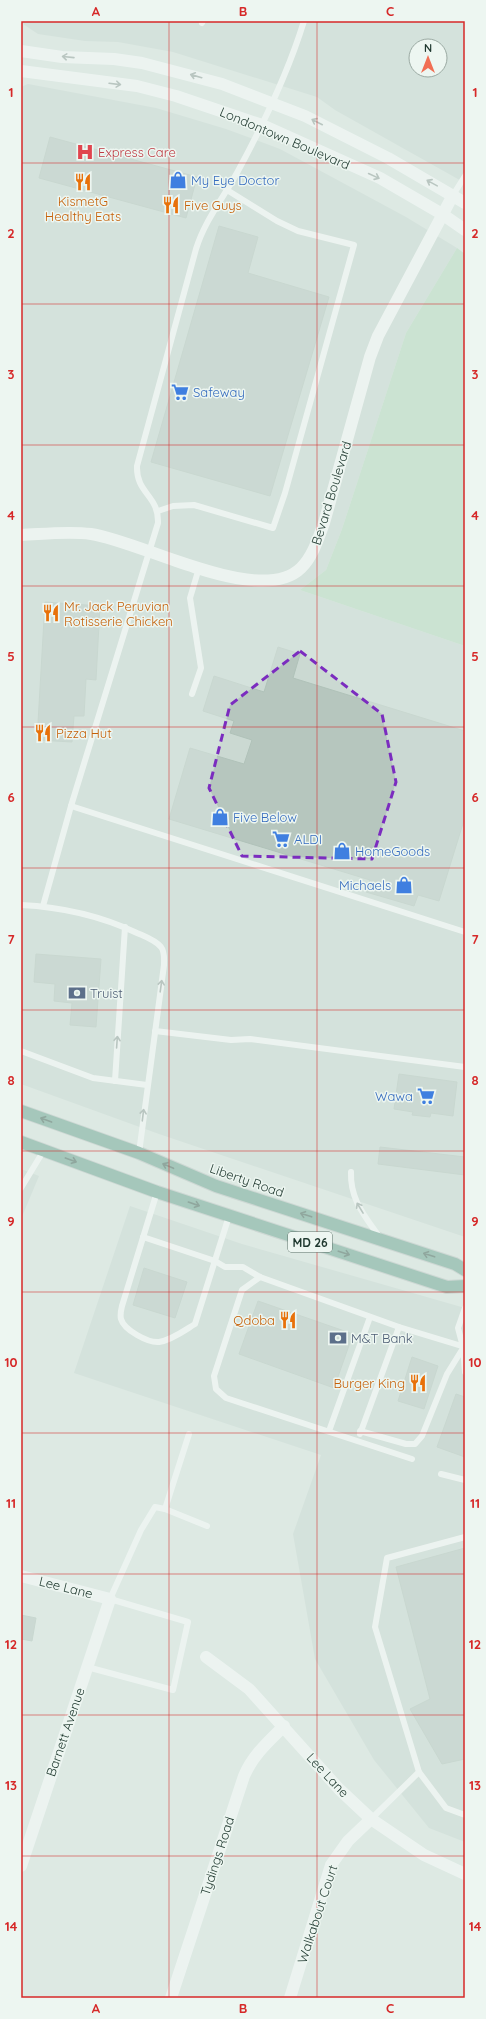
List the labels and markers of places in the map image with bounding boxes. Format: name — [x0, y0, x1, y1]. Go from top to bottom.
hospital icon: Express Care — [75, 142, 95, 162]
place label: Express Care — [98, 144, 176, 160]
shop icon: My Eye Doctor — [168, 170, 188, 190]
restaurant icon: KismetG Healthy Eats — [73, 172, 93, 192]
place label: My Eye Doctor — [191, 172, 279, 188]
place label: KismetG Healthy Eats — [45, 193, 121, 224]
restaurant icon: Five Guys — [161, 195, 181, 215]
place label: Five Guys — [184, 197, 242, 213]
supermarket icon: Safeway — [170, 382, 190, 402]
place label: Safeway — [193, 384, 245, 400]
place label: Mr. Jack Peruvian Rotisserie Chicken — [64, 598, 173, 629]
restaurant icon: Mr. Jack Peruvian Rotisserie Chicken — [41, 603, 61, 623]
restaurant icon: Pizza Hut — [33, 723, 53, 743]
place label: Pizza Hut — [56, 725, 112, 741]
shop icon: Five Below — [210, 807, 230, 827]
place label: Five Below — [233, 809, 297, 825]
supermarket icon: ALDI — [271, 829, 291, 849]
place label: ALDI — [294, 831, 322, 847]
shop icon: HomeGoods — [332, 841, 352, 861]
place label: HomeGoods — [355, 843, 430, 859]
shop icon: Michaels — [394, 875, 414, 895]
place label: Michaels — [339, 877, 391, 893]
bank icon: Truist — [67, 983, 87, 1003]
place label: Truist — [90, 985, 123, 1001]
supermarket icon: Wawa — [416, 1086, 436, 1106]
place label: Wawa — [375, 1088, 413, 1104]
restaurant icon: Qdoba — [278, 1310, 298, 1330]
place label: Qdoba — [233, 1312, 275, 1328]
bank icon: M&T Bank — [328, 1328, 348, 1348]
place label: M&T Bank — [351, 1330, 413, 1346]
restaurant icon: Burger King — [408, 1373, 428, 1393]
place label: Burger King — [333, 1375, 405, 1391]

